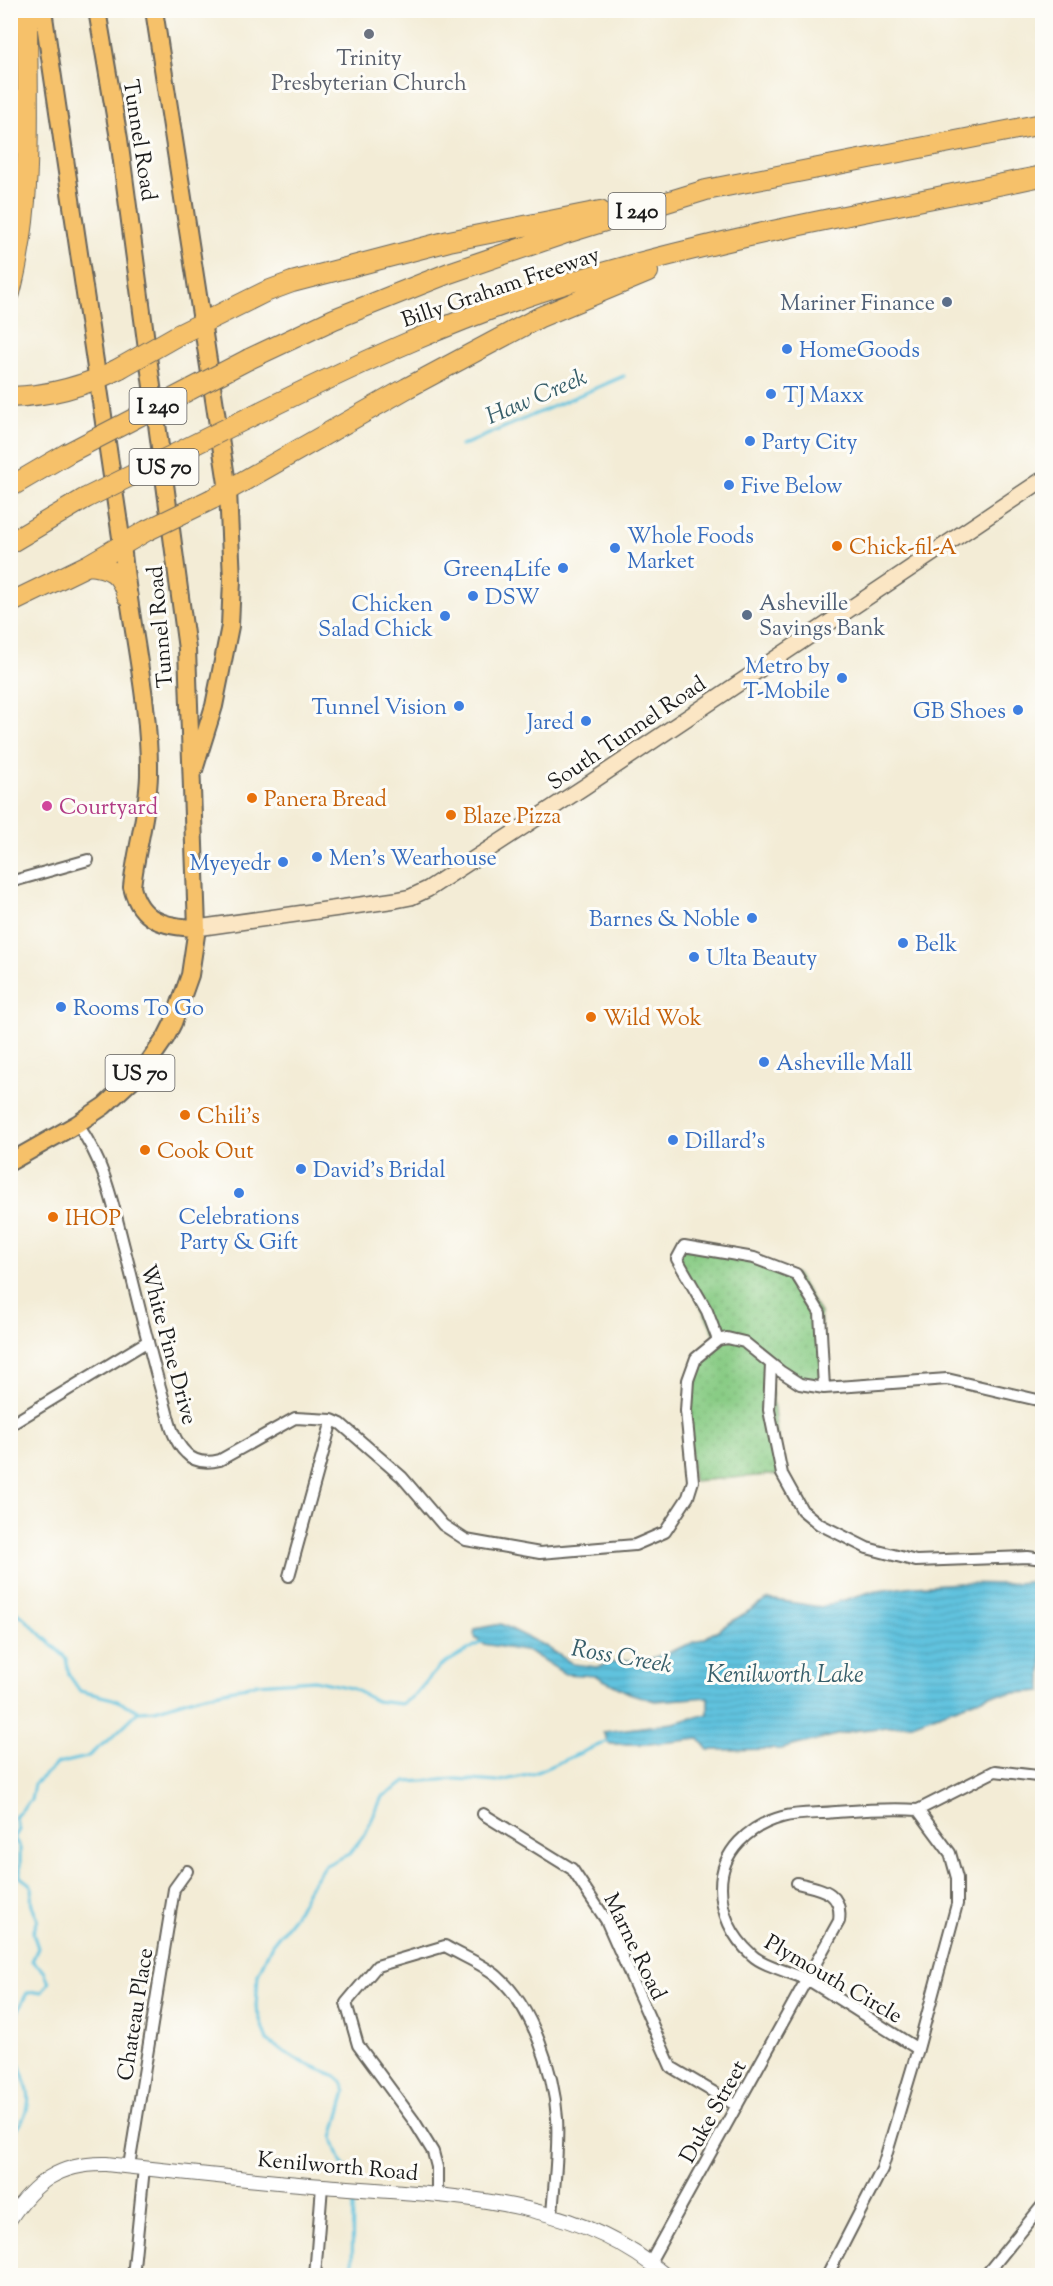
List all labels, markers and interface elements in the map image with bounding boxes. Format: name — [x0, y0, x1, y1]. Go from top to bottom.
marker: Trinity Presbyterian Church — [362, 27, 376, 41]
place label: Trinity Presbyterian Church — [271, 44, 467, 101]
street label: Tunnel Road — [113, 78, 163, 203]
road number: I 240 — [608, 193, 666, 229]
street label: Billy Graham Freeway — [398, 240, 604, 338]
place label: Mariner Finance — [780, 289, 935, 321]
marker: Mariner Finance — [940, 295, 954, 309]
place label: HomeGoods — [799, 336, 920, 368]
marker: HomeGoods — [780, 342, 794, 356]
water label: Haw Creek — [481, 361, 593, 434]
place label: TJ Maxx — [783, 381, 864, 413]
marker: TJ Maxx — [764, 387, 778, 401]
road number: I 240 — [130, 388, 186, 424]
place label: Party City — [762, 428, 857, 460]
marker: Party City — [743, 434, 757, 448]
road number: US 70 — [130, 449, 198, 485]
place label: Five Below — [741, 472, 843, 504]
marker: Five Below — [722, 478, 736, 492]
place label: Whole Foods Market — [627, 522, 754, 579]
place label: Chick-fil-A — [849, 533, 957, 565]
marker: Chick-fil-A — [830, 539, 844, 553]
marker: Whole Foods Market — [608, 541, 622, 555]
place label: Green4Life — [443, 555, 551, 587]
marker: Green4Life — [556, 561, 570, 575]
street label: Tunnel Road — [141, 564, 183, 689]
place label: DSW — [485, 583, 540, 615]
marker: DSW — [466, 589, 480, 603]
place label: Asheville Savings Bank — [759, 589, 886, 646]
place label: Chicken Salad Chick — [318, 590, 433, 647]
marker: Asheville Savings Bank — [740, 608, 754, 622]
marker: Chicken Salad Chick — [438, 609, 452, 623]
place label: Metro by T-Mobile — [743, 652, 830, 709]
street label: South Tunnel Road — [542, 669, 713, 800]
marker: Metro by T-Mobile — [835, 671, 849, 685]
place label: Tunnel Vision — [312, 693, 447, 725]
place label: GB Shoes — [913, 697, 1006, 729]
marker: Tunnel Vision — [452, 699, 466, 713]
marker: GB Shoes — [1011, 703, 1025, 717]
place label: Jared — [526, 708, 574, 740]
marker: Jared — [579, 714, 593, 728]
place label: Panera Bread — [264, 785, 387, 817]
marker: Panera Bread — [245, 791, 259, 805]
place label: Courtyard — [59, 793, 158, 825]
marker: Courtyard — [40, 799, 54, 813]
place label: Blaze Pizza — [463, 802, 561, 834]
marker: Blaze Pizza — [444, 808, 458, 822]
place label: Men's Wearhouse — [329, 844, 497, 876]
place label: Myeyedr — [189, 849, 271, 881]
marker: Men's Wearhouse — [310, 850, 324, 864]
marker: Myeyedr — [276, 855, 290, 869]
place label: Barnes & Noble — [589, 905, 740, 937]
marker: Barnes & Noble — [745, 911, 759, 925]
place label: Belk — [915, 930, 957, 962]
marker: Belk — [896, 936, 910, 950]
place label: Ulta Beauty — [706, 944, 817, 976]
marker: Ulta Beauty — [687, 950, 701, 964]
place label: Rooms To Go — [73, 994, 204, 1026]
marker: Rooms To Go — [54, 1000, 68, 1014]
place label: Wild Wok — [603, 1004, 702, 1036]
marker: Wild Wok — [584, 1010, 598, 1024]
place label: Asheville Mall — [776, 1049, 913, 1081]
road number: US 70 — [106, 1055, 174, 1091]
marker: Asheville Mall — [757, 1055, 771, 1069]
place label: Chili's — [197, 1102, 260, 1134]
marker: Chili's — [178, 1108, 192, 1122]
place label: Dillard's — [685, 1127, 765, 1159]
marker: Dillard's — [666, 1133, 680, 1147]
place label: Cook Out — [157, 1137, 254, 1169]
marker: Cook Out — [138, 1143, 152, 1157]
place label: David's Bridal — [313, 1156, 446, 1188]
marker: David's Bridal — [294, 1162, 308, 1176]
marker: Celebrations Party & Gift — [232, 1186, 246, 1200]
place label: Celebrations Party & Gift — [179, 1203, 299, 1260]
place label: IHOP — [65, 1204, 121, 1236]
marker: IHOP — [46, 1210, 60, 1224]
street label: White Pine Drive — [130, 1261, 204, 1429]
water label: Ross Creek — [569, 1632, 675, 1684]
water label: Kenilworth Lake — [706, 1659, 864, 1693]
street label: Marne Road — [594, 1888, 673, 2006]
street label: Plymouth Circle — [757, 1928, 908, 2033]
street label: Chateau Place — [111, 1946, 163, 2083]
street label: Duke Street — [673, 2055, 756, 2170]
street label: Kenilworth Road — [256, 2145, 419, 2191]

